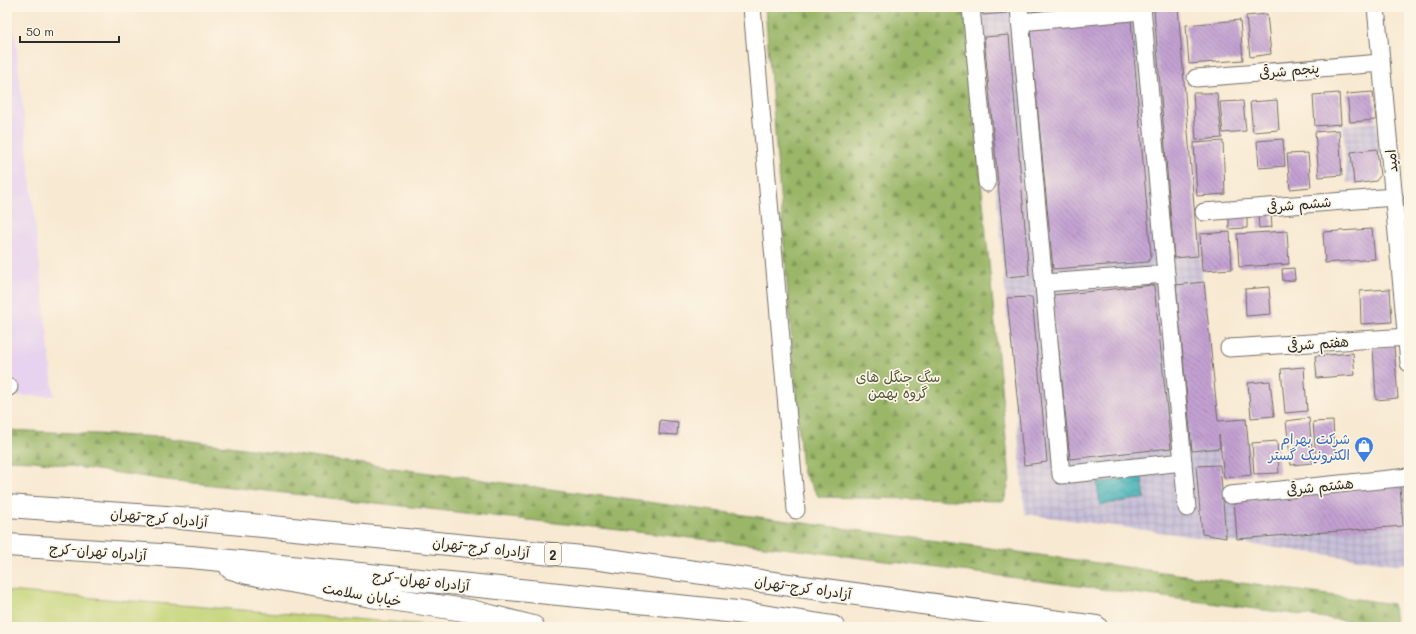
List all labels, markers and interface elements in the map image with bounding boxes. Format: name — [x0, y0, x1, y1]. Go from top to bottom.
scale bar — [20, 18, 119, 44]
text: 50 m — [26, 23, 54, 39]
street label: پنجم شرقی — [1258, 58, 1320, 84]
street label: امید — [1381, 149, 1401, 173]
street label: ششم شرقی — [1266, 192, 1332, 218]
street label: هفتم شرقی — [1286, 331, 1350, 357]
park label: سگ جنگل های گروه بهمن — [856, 367, 940, 402]
place label: شرکت بهرام الکترونیک گستر — [1268, 429, 1350, 465]
shop icon: شرکت بهرام الکترونیک گستر — [1353, 435, 1375, 463]
street label: هشتم شرقی — [1285, 473, 1355, 501]
street label: آزادراه کرج-تهران — [109, 503, 209, 532]
street label: آزادراه کرج-تهران — [431, 532, 531, 563]
street label: آزادراه تهران-کرج — [49, 538, 148, 565]
road number: 2 — [545, 543, 561, 565]
street label: آزادراه تهران-کرج — [371, 565, 471, 596]
street label: آزادراه کرج-تهران — [753, 571, 853, 604]
street label: خیابان سلامت — [321, 578, 403, 610]

